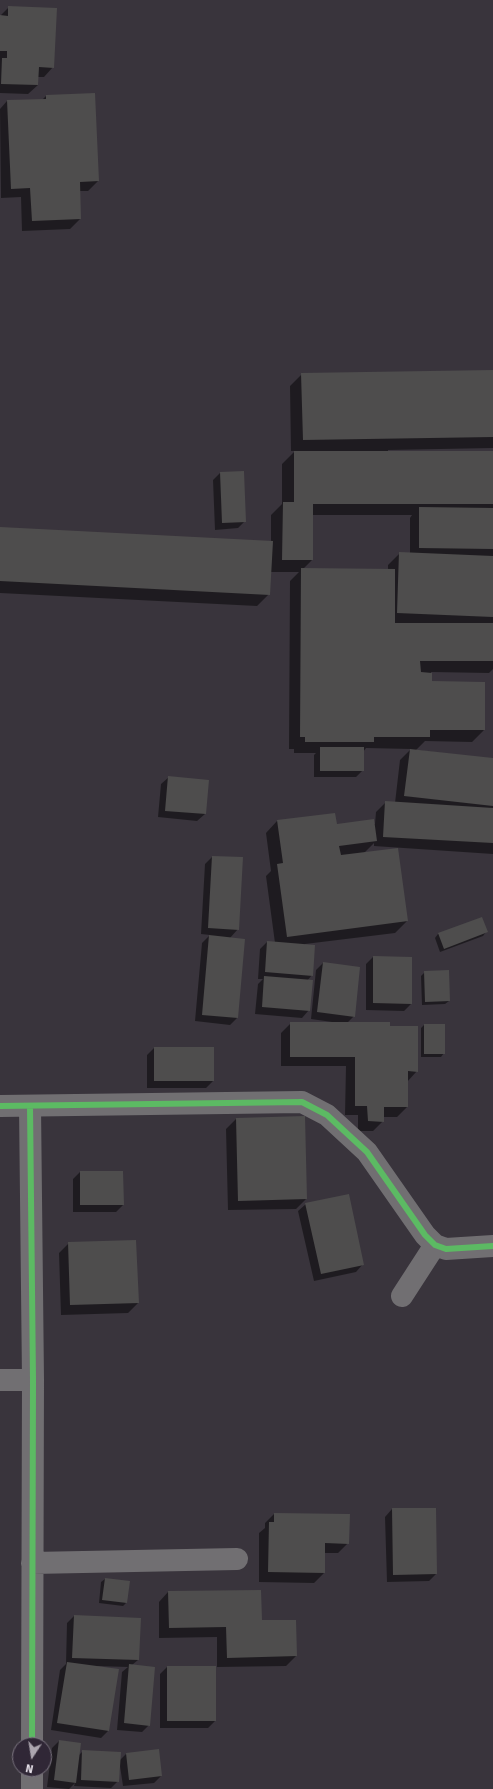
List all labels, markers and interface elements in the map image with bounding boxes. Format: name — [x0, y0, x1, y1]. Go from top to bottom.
north arrow — [12, 1737, 52, 1777]
text: N — [25, 1761, 35, 1775]

